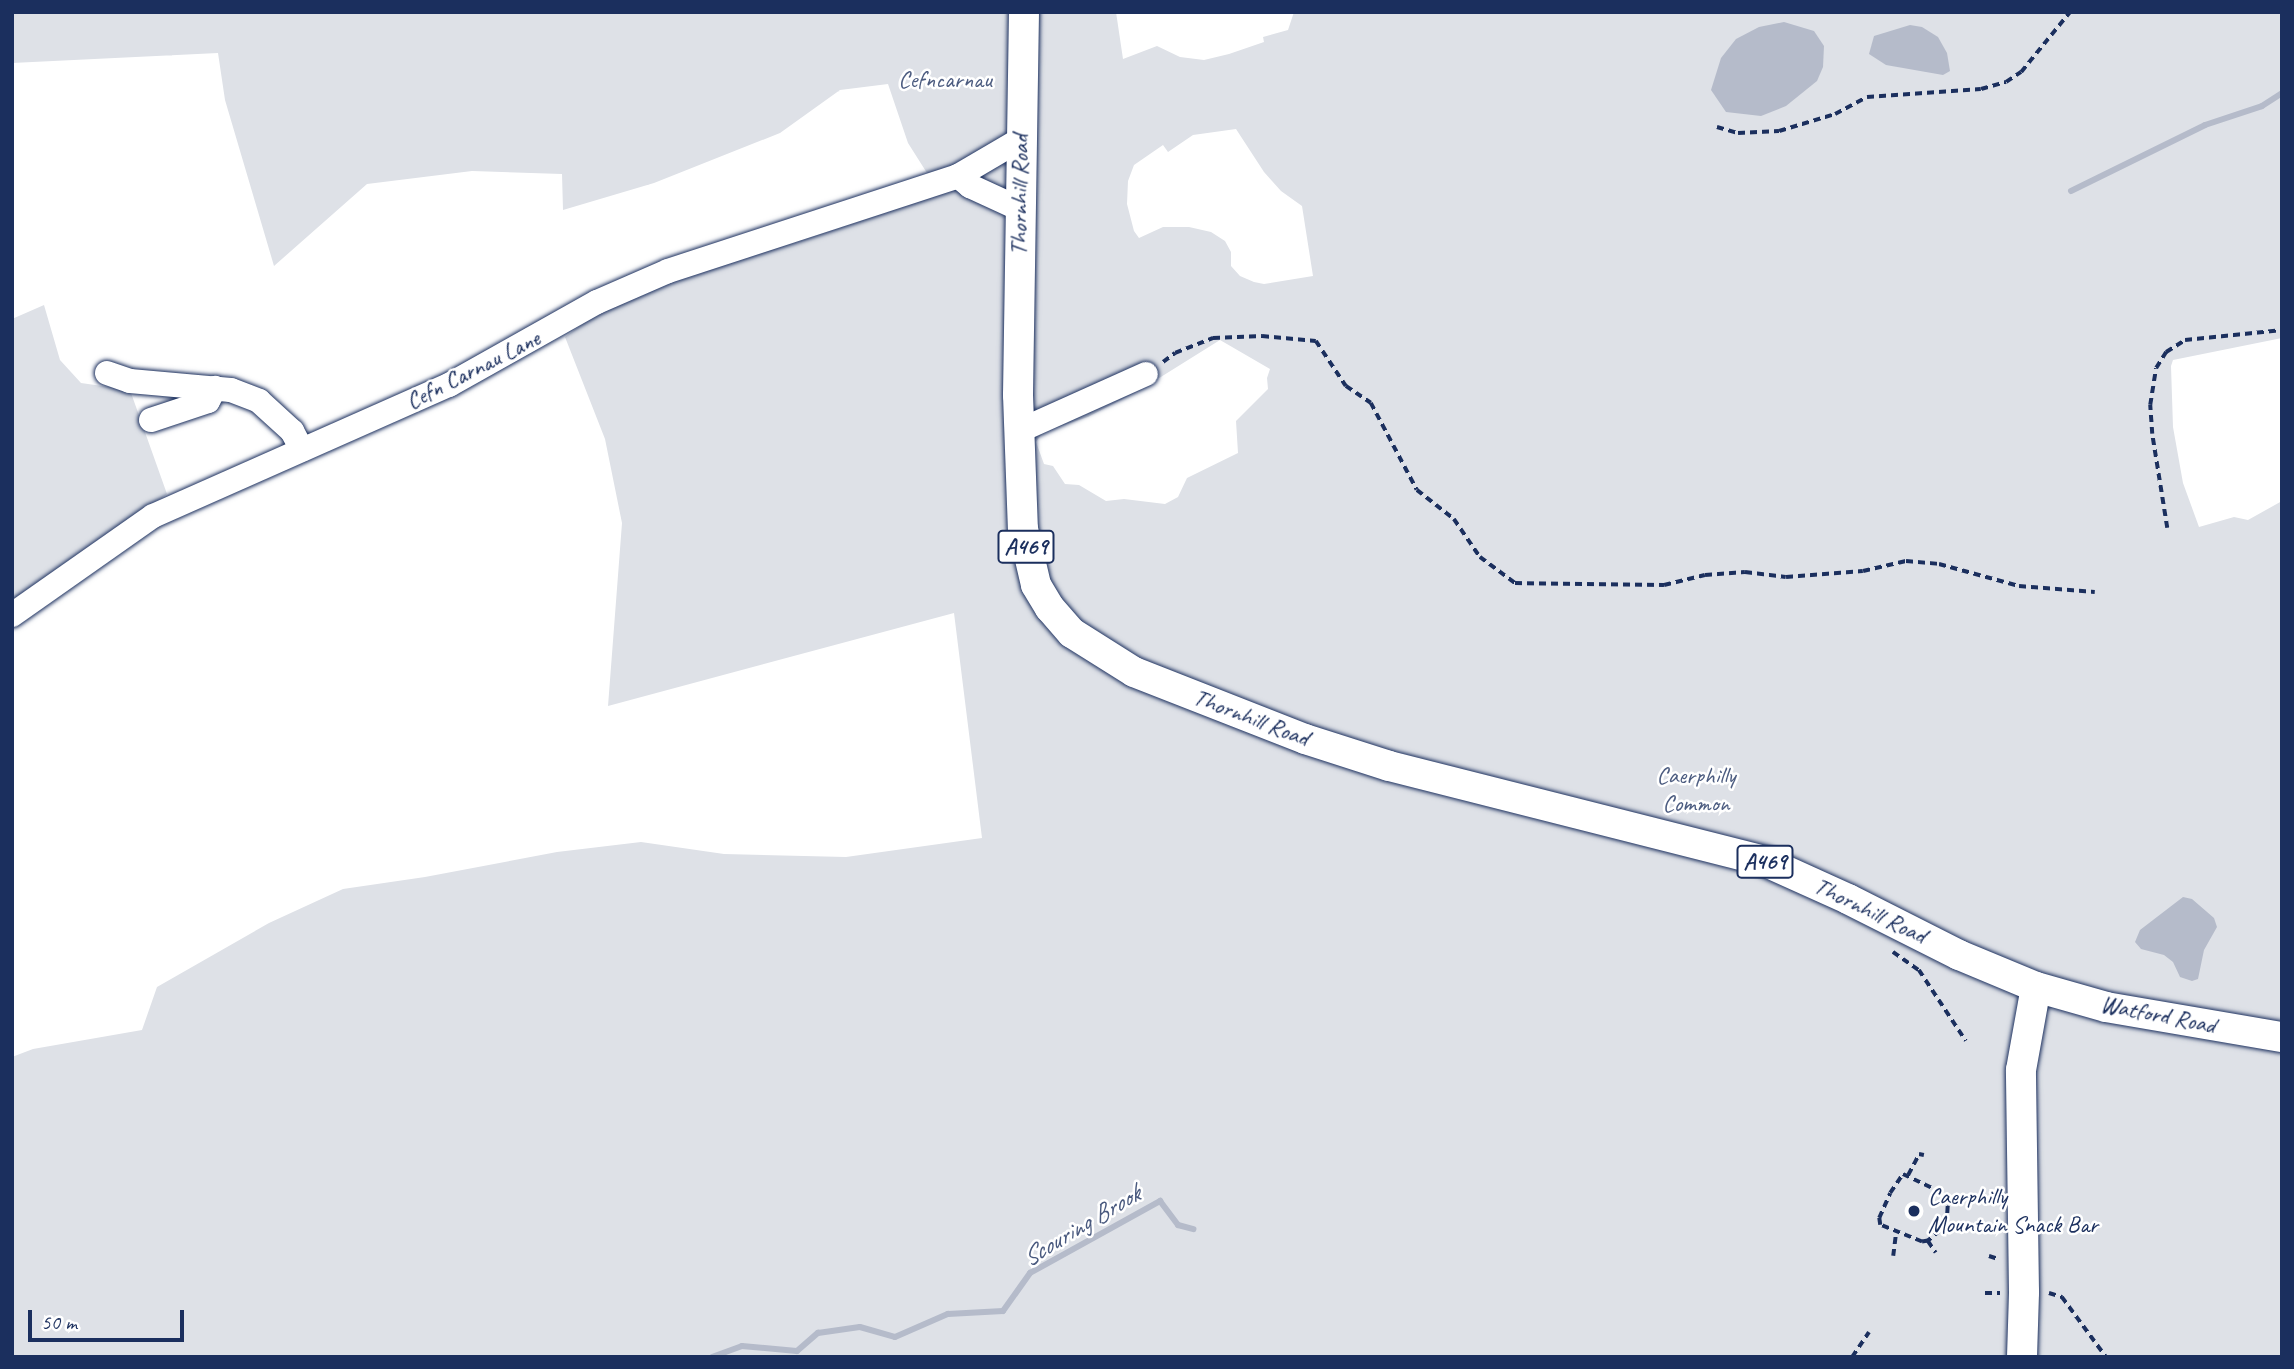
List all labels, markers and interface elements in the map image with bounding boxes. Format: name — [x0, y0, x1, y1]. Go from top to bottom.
park label: Cefncarnau — [898, 66, 992, 94]
street label: Thornhill Road — [1005, 135, 1035, 255]
street label: Cefn Carnau Lane — [401, 324, 545, 416]
road number: A469 — [996, 527, 1056, 566]
street label: Thornhill Road — [1190, 683, 1312, 753]
park label: Caerphilly Common — [1656, 762, 1736, 818]
road number: A469 — [1735, 842, 1795, 882]
street label: Thornhill Road — [1810, 872, 1930, 950]
street label: Watford Road — [2099, 990, 2217, 1040]
water label: Scouring Brook — [1016, 1179, 1146, 1273]
place label: Caerphilly Mountain Snack Bar — [1928, 1183, 2099, 1239]
marker: Caerphilly Mountain Snack Bar — [1906, 1203, 1922, 1219]
scale bar — [32, 1296, 187, 1340]
text: 50 m — [41, 1309, 77, 1335]

